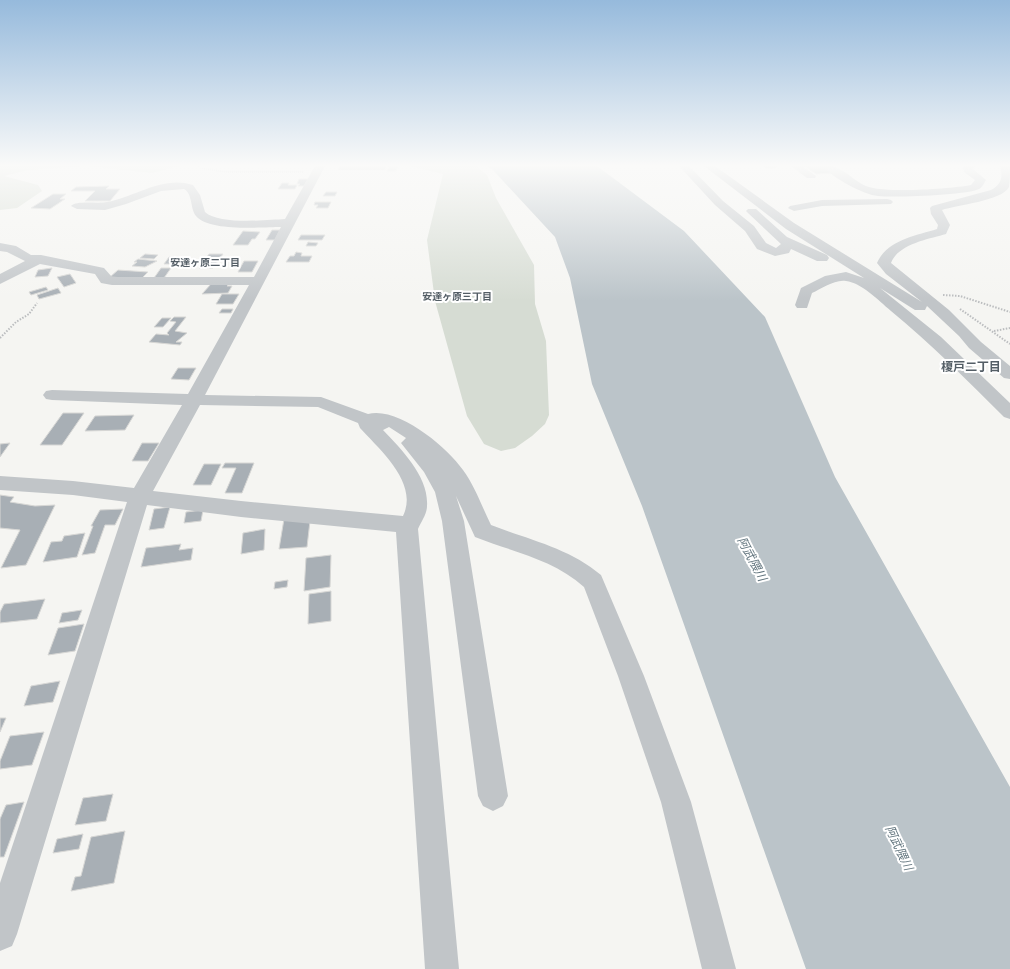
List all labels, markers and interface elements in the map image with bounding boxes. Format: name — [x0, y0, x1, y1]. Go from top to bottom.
district label: 安達ヶ原二丁目 — [170, 255, 240, 270]
district label: 安達ヶ原三丁目 — [422, 289, 492, 304]
district label: 榎戸二丁目 — [941, 358, 1001, 375]
water label: 阿武隈川 — [734, 534, 772, 586]
water label: 阿武隈川 — [882, 822, 918, 875]

